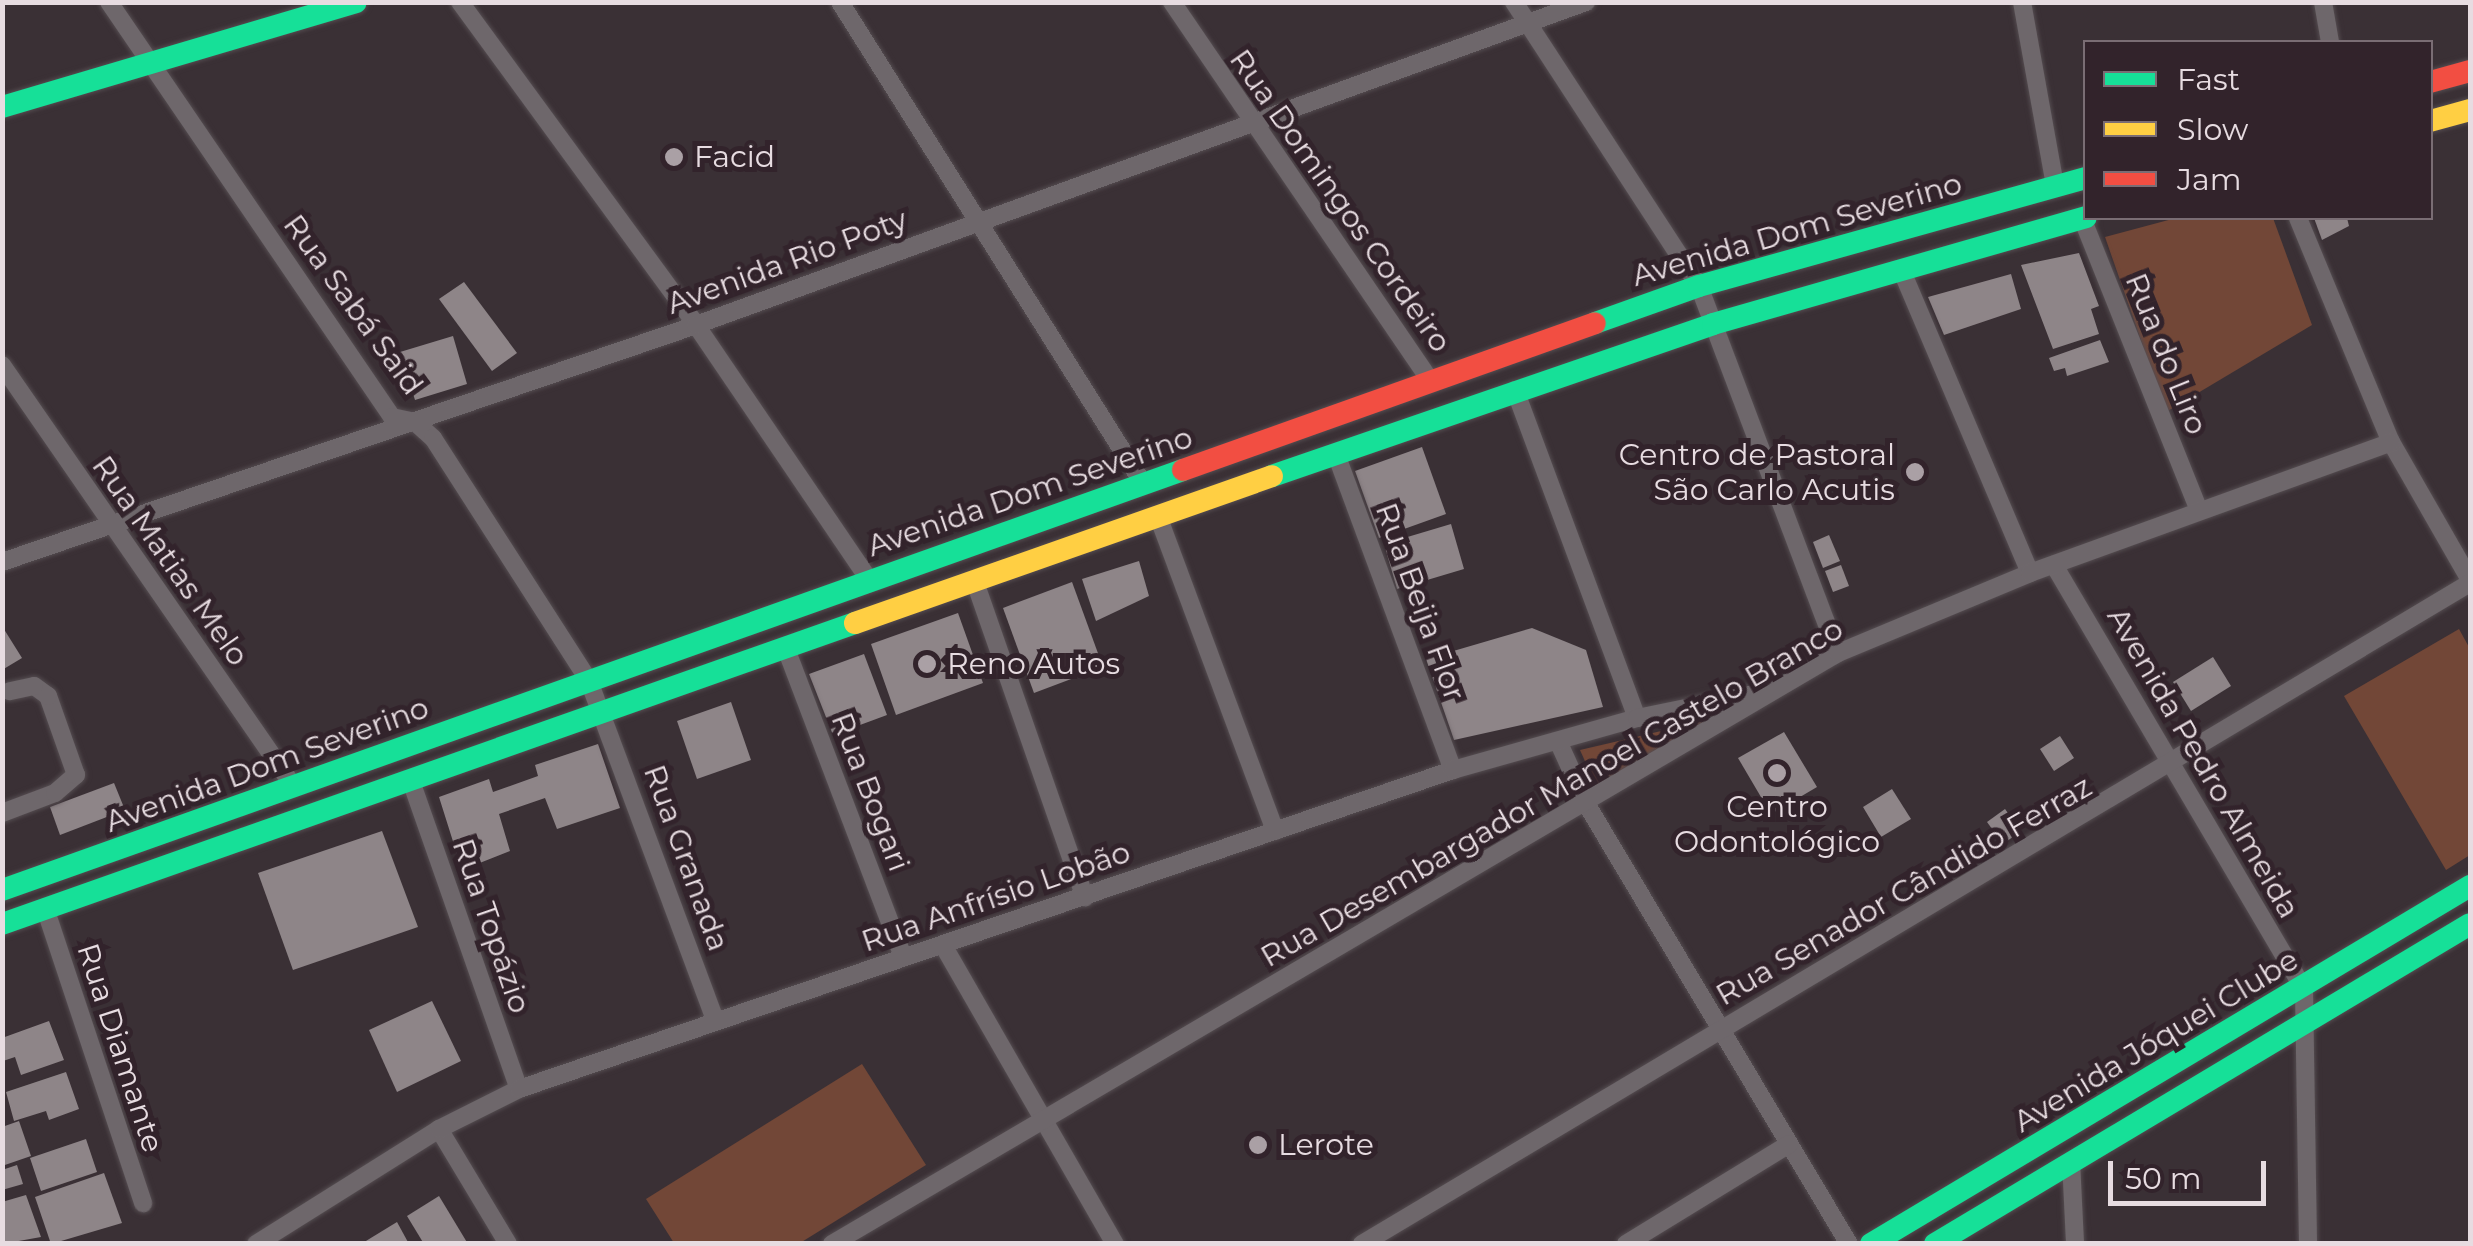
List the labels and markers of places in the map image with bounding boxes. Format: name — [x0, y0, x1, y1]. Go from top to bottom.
place label: Facid — [694, 139, 775, 175]
marker: Facid — [663, 146, 685, 168]
place label: Centro de Pastoral São Carlo Acutis — [1619, 437, 1895, 508]
marker: Centro de Pastoral São Carlo Acutis — [1904, 461, 1926, 483]
place label: Reno Autos — [947, 646, 1120, 682]
marker: Reno Autos — [916, 653, 938, 675]
marker: Centro Odontológico — [1766, 762, 1788, 784]
place label: Centro Odontológico — [1674, 789, 1880, 860]
place label: Lerote — [1278, 1127, 1374, 1163]
marker: Lerote — [1247, 1134, 1269, 1156]

